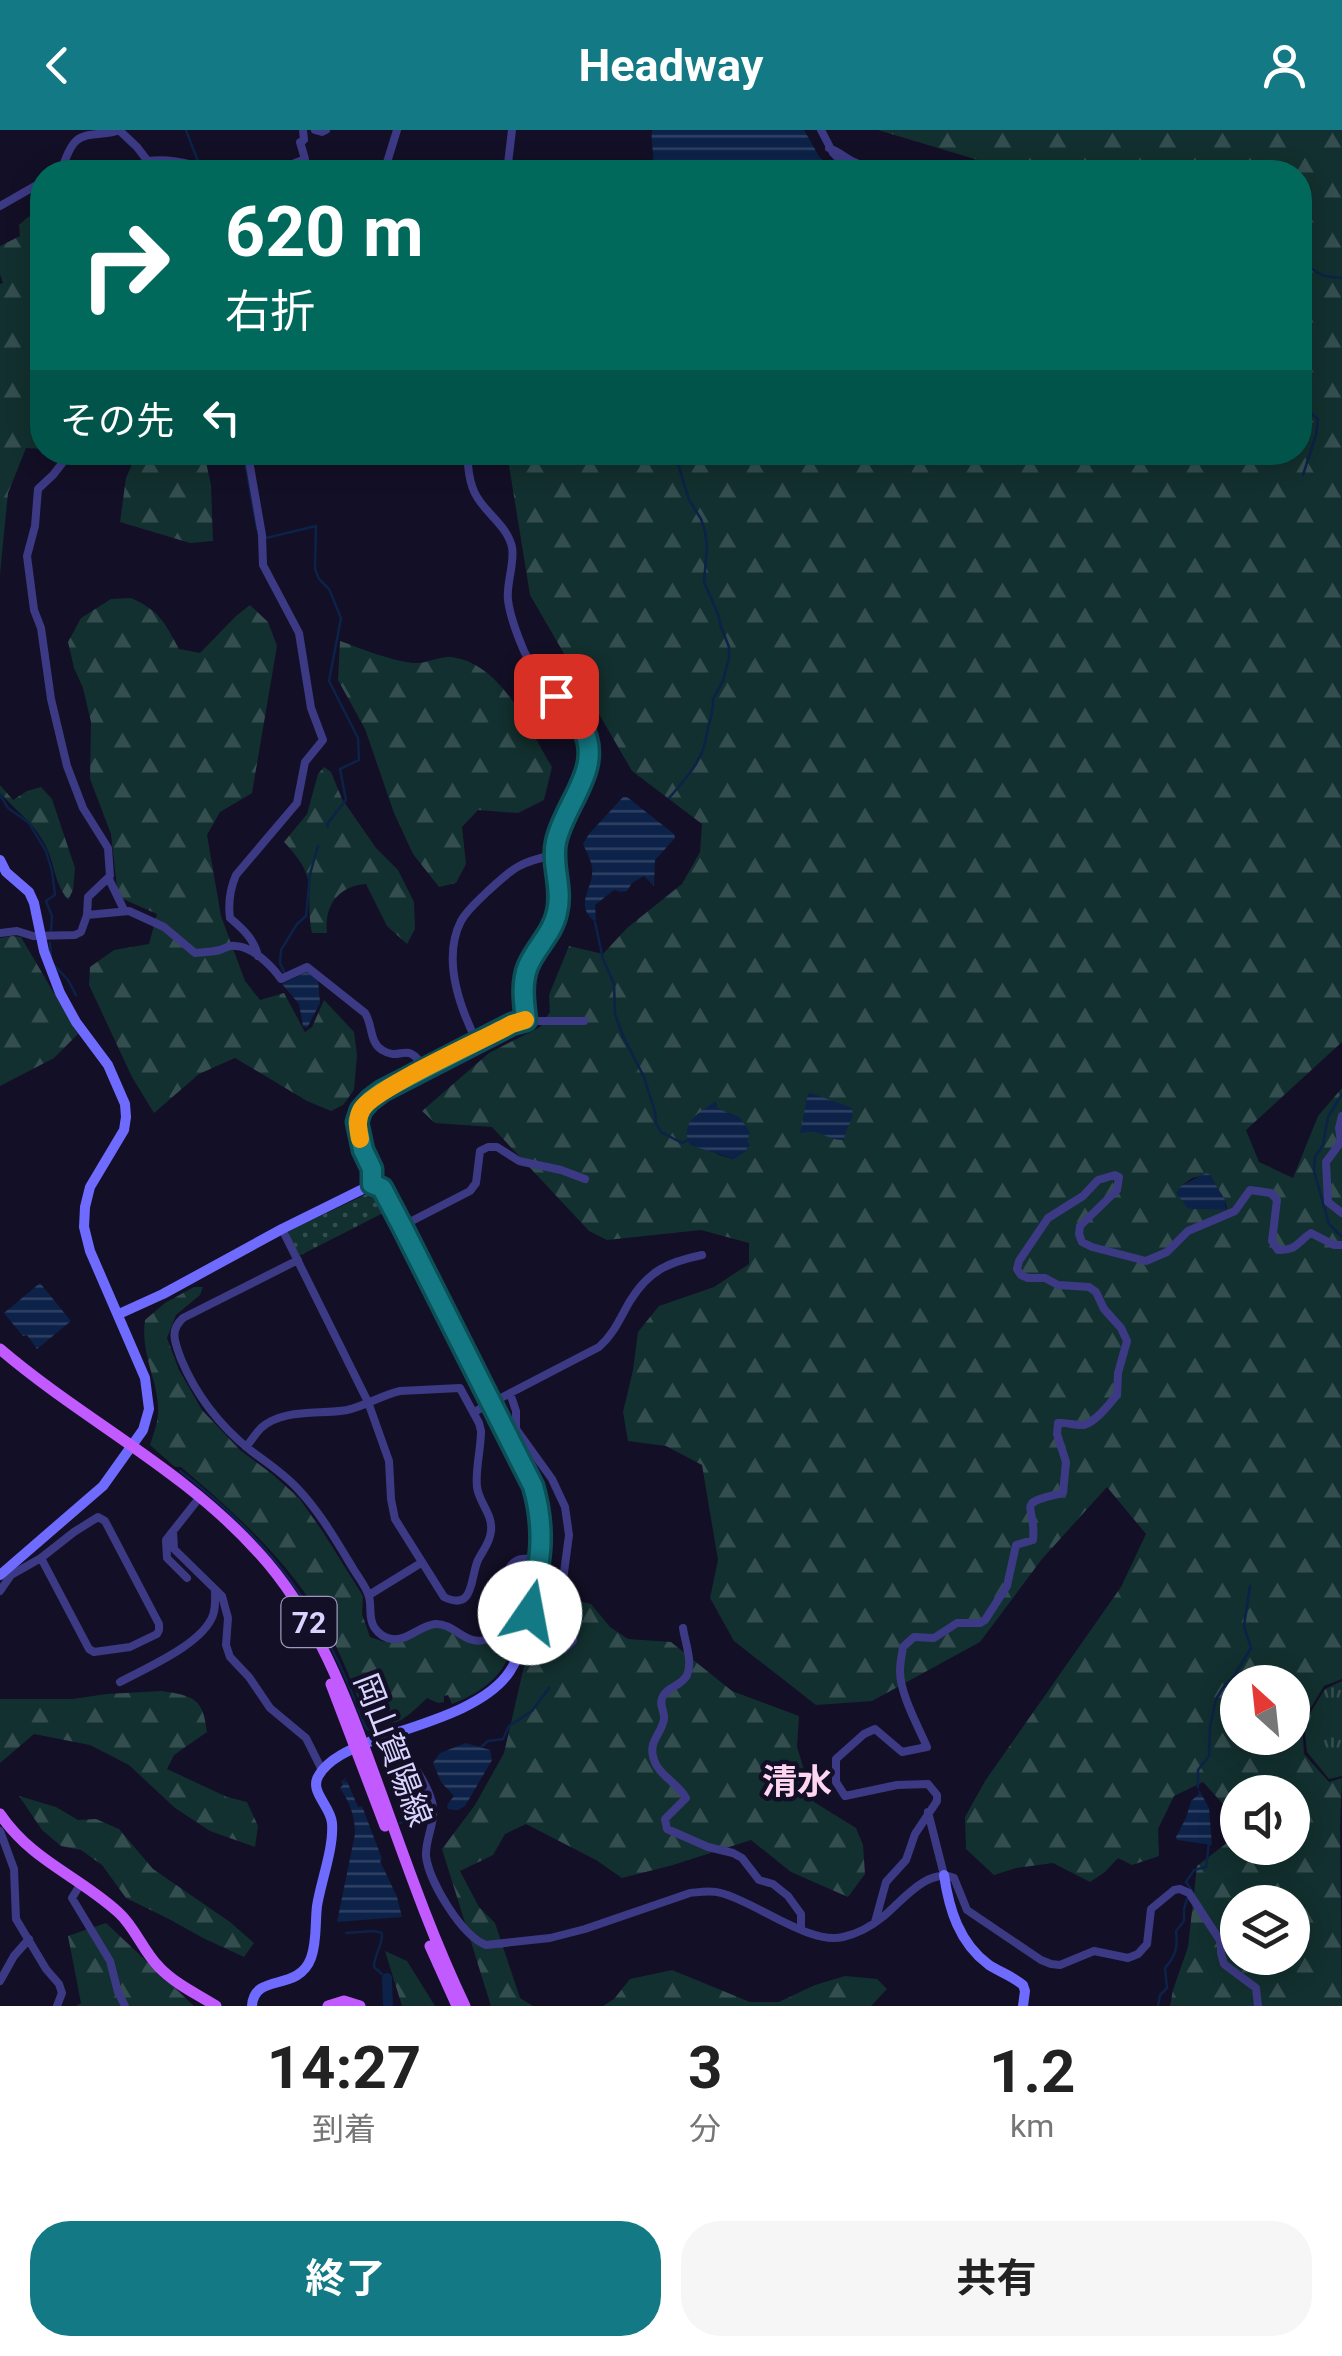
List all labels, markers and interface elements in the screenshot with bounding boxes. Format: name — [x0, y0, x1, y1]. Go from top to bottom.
icon: back — [30, 38, 85, 93]
icon: person — [1257, 38, 1312, 93]
text: Headway — [579, 39, 763, 92]
text: 620 m — [225, 191, 424, 273]
icon: right — [60, 200, 190, 330]
text: 右折 — [225, 285, 315, 338]
icon: left — [194, 390, 249, 445]
text: その先 — [60, 399, 174, 443]
pin — [514, 654, 599, 739]
icon: arrive — [529, 669, 584, 724]
position arrow — [478, 1561, 582, 1665]
road number: 72 — [282, 1597, 336, 1647]
north arrow — [1220, 1665, 1310, 1755]
map controls — [1220, 1665, 1310, 1975]
street label: 岡山賀陽線 — [347, 1668, 439, 1832]
district label: 清水 — [762, 1762, 832, 1803]
button: sound — [1220, 1775, 1310, 1865]
button: layers — [1220, 1885, 1310, 1975]
text: 14:27 — [267, 2032, 421, 2103]
text: 3 — [688, 2032, 722, 2103]
text: 1.2 — [989, 2036, 1075, 2107]
text: km — [1010, 2107, 1054, 2145]
text: 到着 — [312, 2110, 376, 2148]
text: 分 — [689, 2110, 721, 2148]
button: 終了 — [30, 2221, 661, 2336]
button: 共有 — [681, 2221, 1312, 2336]

